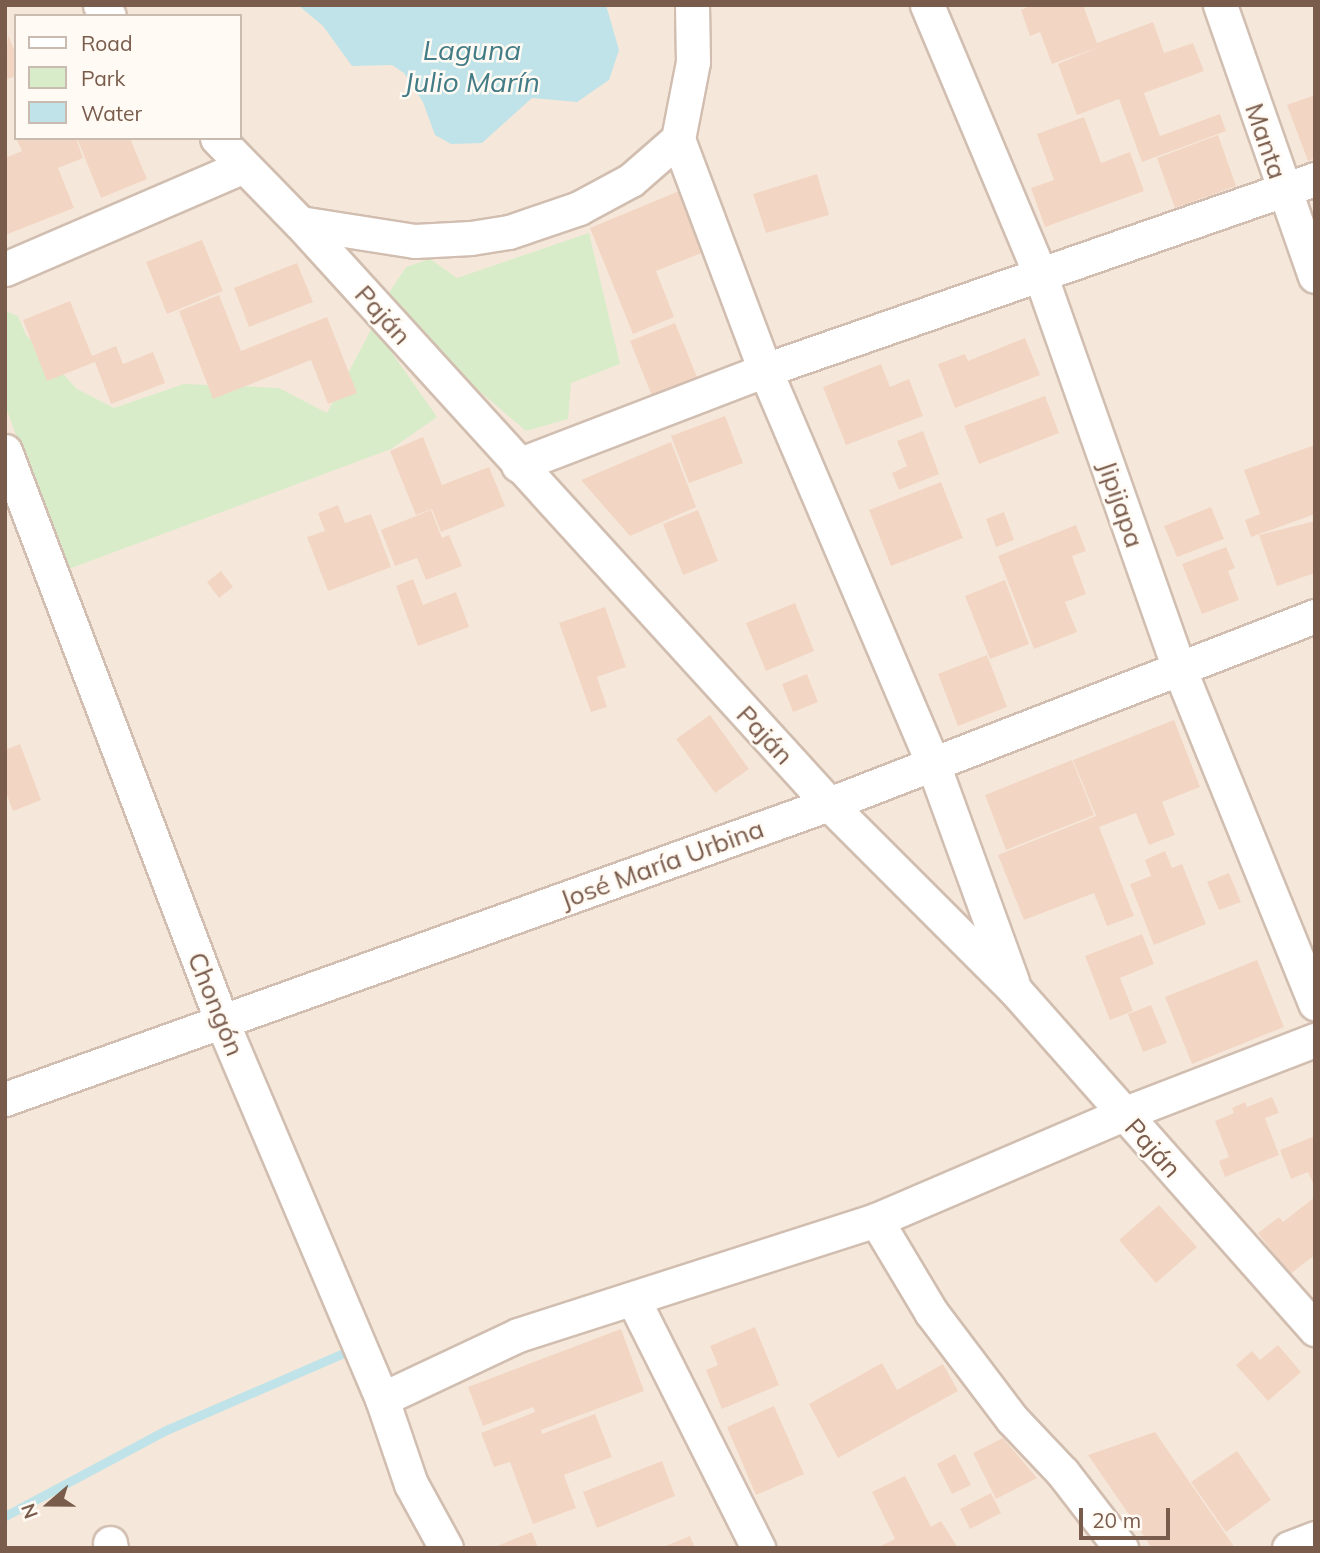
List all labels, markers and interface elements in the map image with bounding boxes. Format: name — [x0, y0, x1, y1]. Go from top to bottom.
legend — [14, 14, 242, 140]
text: Road — [81, 30, 132, 56]
water label: Laguna Julio Marín — [404, 33, 540, 99]
text: Park — [81, 65, 125, 91]
street label: Manta — [1239, 99, 1293, 183]
text: Water — [81, 100, 142, 126]
street label: Paján — [348, 279, 418, 351]
street label: Jipijapa — [1092, 457, 1150, 551]
street label: Paján — [730, 699, 800, 771]
street label: José María Urbina — [556, 813, 768, 915]
street label: Chongón — [181, 948, 251, 1060]
street label: Paján — [1118, 1112, 1188, 1184]
north arrow — [14, 1469, 84, 1539]
scale bar — [1082, 1494, 1173, 1538]
text: N — [16, 1500, 43, 1522]
text: 20 m — [1092, 1507, 1141, 1533]

